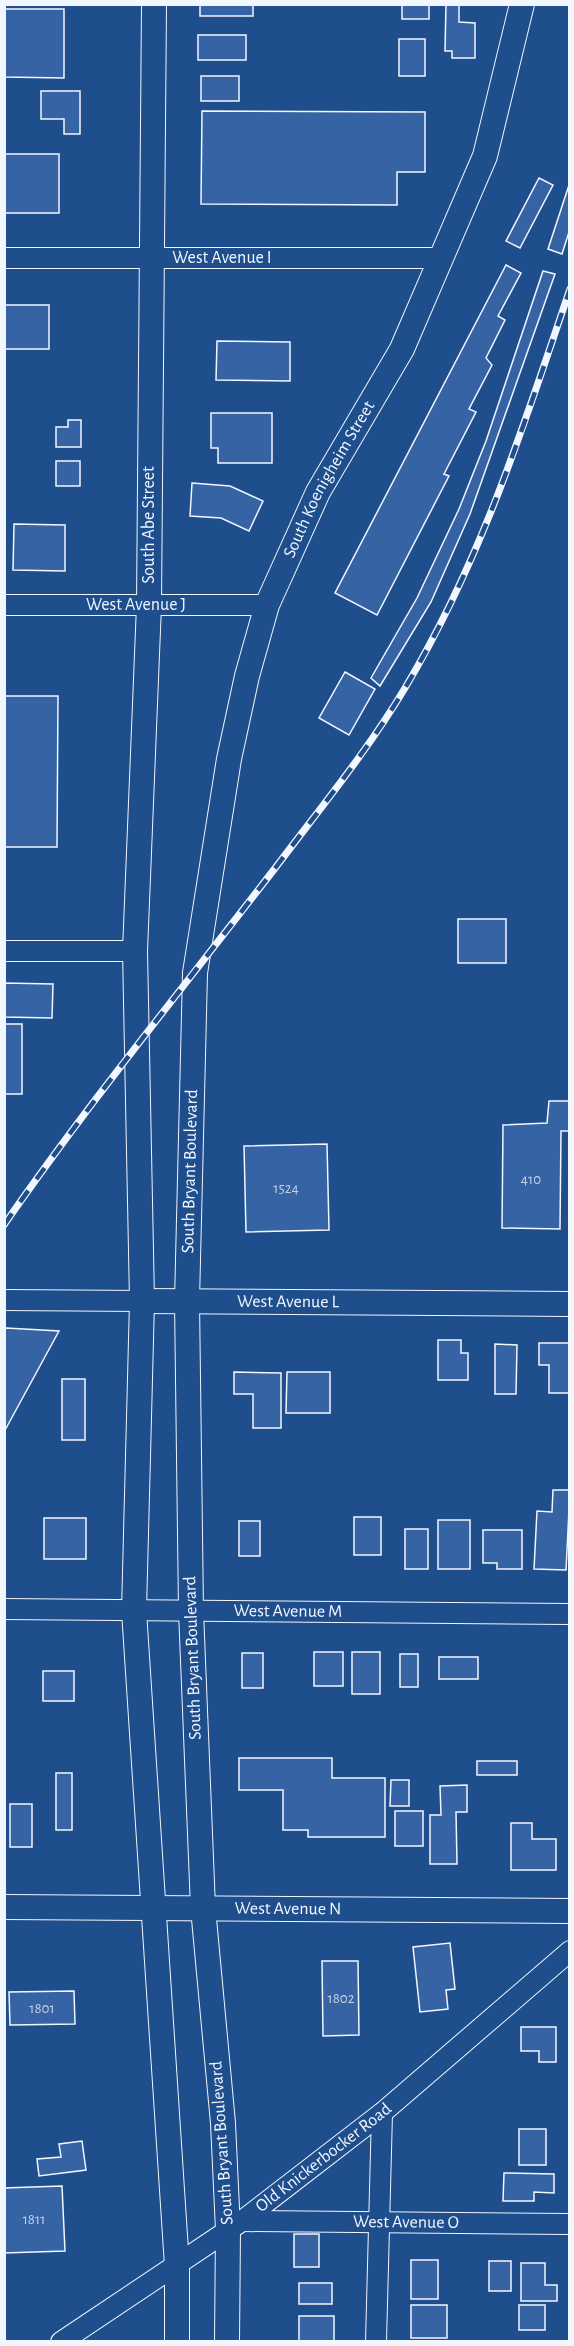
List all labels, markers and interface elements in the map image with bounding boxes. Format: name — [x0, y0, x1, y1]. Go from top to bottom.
street label: West Avenue I — [172, 249, 272, 267]
street label: South Koenigheim Street — [280, 398, 378, 561]
street label: South Abe Street — [140, 466, 158, 584]
street label: West Avenue J — [86, 596, 186, 614]
street label: South Bryant Boulevard — [179, 1089, 201, 1254]
house number: 410 — [521, 1172, 541, 1187]
house number: 1524 — [273, 1181, 299, 1196]
street label: West Avenue L — [237, 1293, 340, 1311]
street label: South Bryant Boulevard — [181, 1576, 205, 1740]
street label: West Avenue M — [234, 1602, 342, 1621]
street label: West Avenue N — [235, 1900, 341, 1918]
house number: 1802 — [327, 1991, 355, 2006]
house number: 1801 — [29, 2001, 55, 2016]
street label: South Bryant Boulevard — [207, 2061, 237, 2225]
street label: Old Knickerbocker Road — [252, 2100, 395, 2216]
house number: 1811 — [23, 2212, 45, 2227]
street label: West Avenue O — [353, 2213, 459, 2232]

